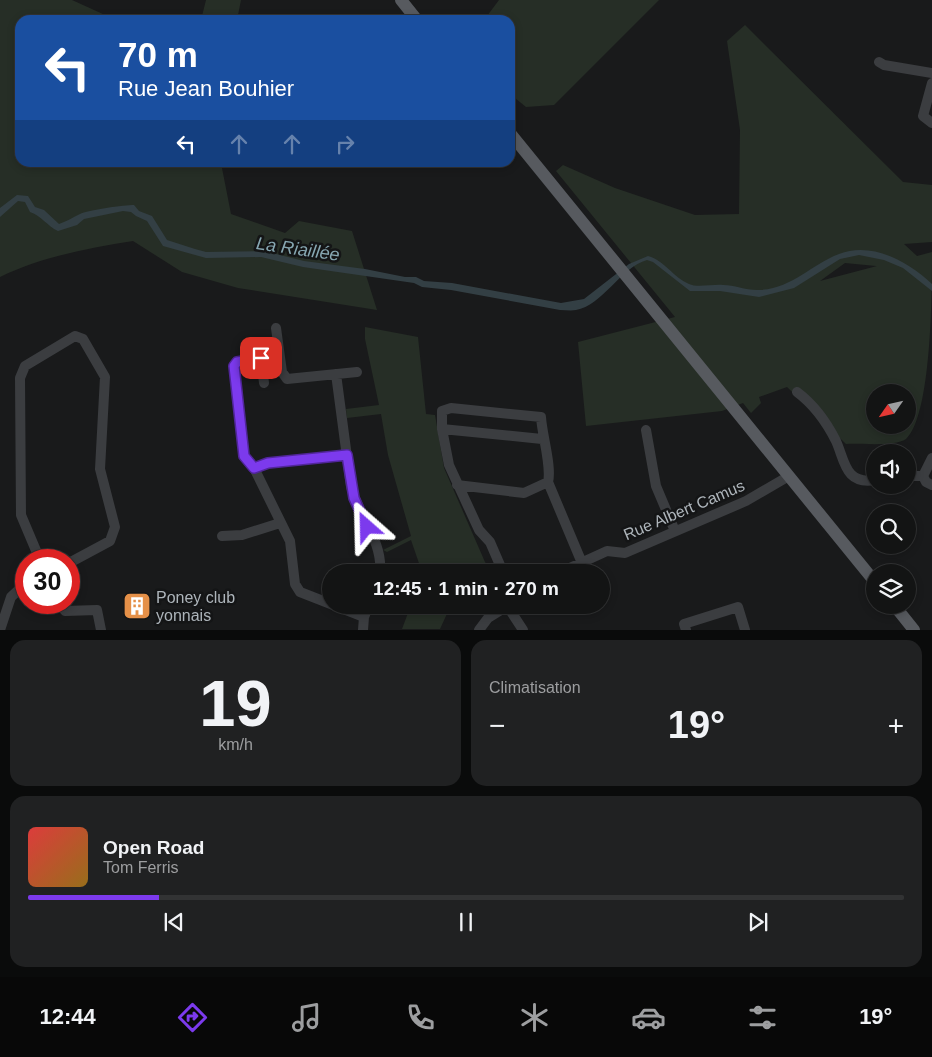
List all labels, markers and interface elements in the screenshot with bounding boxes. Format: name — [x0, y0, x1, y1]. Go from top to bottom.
icon: left — [35, 35, 100, 100]
text: 70 m — [118, 35, 198, 74]
text: Rue Jean Bouhier — [118, 76, 294, 101]
icon: left — [172, 130, 200, 158]
icon: ahead — [225, 130, 253, 158]
icon: ahead — [278, 130, 306, 158]
icon: right — [331, 130, 359, 158]
water label: La Riaillée — [255, 233, 341, 265]
pin — [240, 337, 282, 379]
icon: arrive — [247, 344, 275, 372]
north arrow — [866, 384, 916, 434]
map controls — [866, 384, 916, 614]
button: sound — [866, 444, 916, 494]
street label: Rue Albert Camus — [621, 477, 747, 543]
position arrow — [340, 500, 392, 552]
button: search — [866, 504, 916, 554]
speed limit sign: 30 — [15, 549, 80, 614]
button: layers — [866, 564, 916, 614]
text: 12:45 · 1 min · 270 m — [373, 578, 559, 599]
place label: Poney club yonnais — [156, 589, 235, 624]
building icon: Poney club yonnais — [122, 591, 152, 621]
text: 19 — [199, 667, 272, 740]
text: Climatisation — [489, 679, 581, 696]
text: 19° — [668, 704, 725, 746]
text: − — [489, 710, 505, 741]
text: + — [888, 710, 904, 741]
text: km/h — [218, 736, 253, 753]
text: Open Road — [103, 837, 204, 858]
text: Tom Ferris — [103, 859, 179, 876]
icon: previous — [160, 908, 188, 936]
icon: pause — [452, 908, 480, 936]
icon: next — [744, 908, 772, 936]
icon: directions — [175, 1000, 210, 1035]
icon: music — [289, 1000, 324, 1035]
icon: phone — [403, 1000, 438, 1035]
icon: climate — [517, 1000, 552, 1035]
icon: car — [631, 1000, 666, 1035]
icon: filters — [745, 1000, 780, 1035]
text: 12:44 — [40, 1004, 96, 1029]
text: 19° — [859, 1004, 892, 1029]

